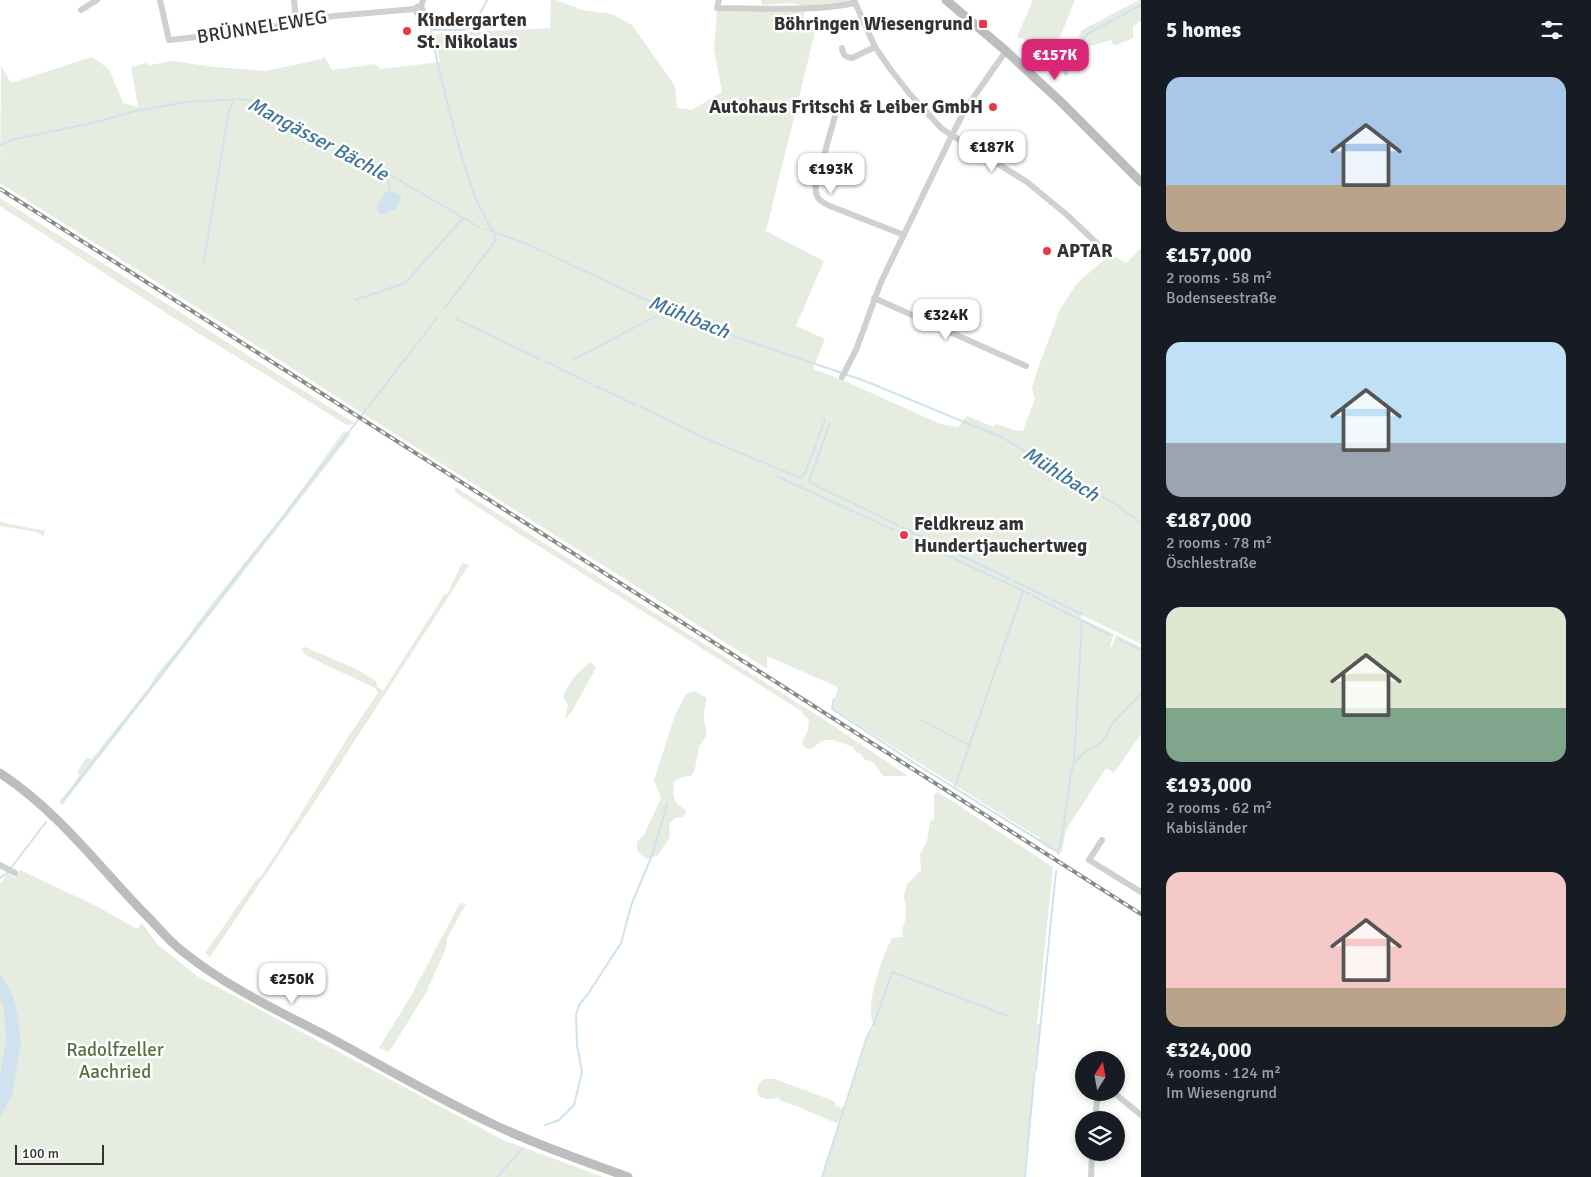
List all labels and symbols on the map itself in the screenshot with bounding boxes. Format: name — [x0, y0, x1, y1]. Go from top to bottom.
street label: BRÜNNELEWEG — [195, 5, 329, 49]
place label: Kindergarten St. Nikolaus — [417, 8, 527, 54]
place label: Böhringen Wiesengrund — [774, 12, 973, 36]
marker: Böhringen Wiesengrund — [977, 18, 989, 30]
marker: Kindergarten St. Nikolaus — [401, 25, 413, 37]
pin: €157K — [1020, 38, 1090, 81]
water label: Mangässer Bächle — [244, 91, 393, 187]
place label: Autohaus Fritschi & Leiber GmbH — [709, 95, 983, 119]
marker: Autohaus Fritschi & Leiber GmbH — [987, 101, 999, 113]
pin: €187K — [957, 130, 1027, 173]
pin: €193K — [796, 152, 866, 195]
place label: APTAR — [1057, 239, 1113, 263]
marker: APTAR — [1041, 245, 1053, 257]
water label: Mühlbach — [645, 290, 734, 345]
pin: €324K — [911, 298, 981, 341]
water label: Mühlbach — [1018, 441, 1105, 508]
place label: Feldkreuz am Hundertjauchertweg — [914, 512, 1087, 558]
marker: Feldkreuz am Hundertjauchertweg — [898, 529, 910, 541]
pin: €250K — [257, 962, 327, 1005]
park label: Radolfzeller Aachried — [66, 1038, 164, 1084]
north arrow — [1075, 1051, 1125, 1101]
scale bar — [15, 1142, 104, 1165]

